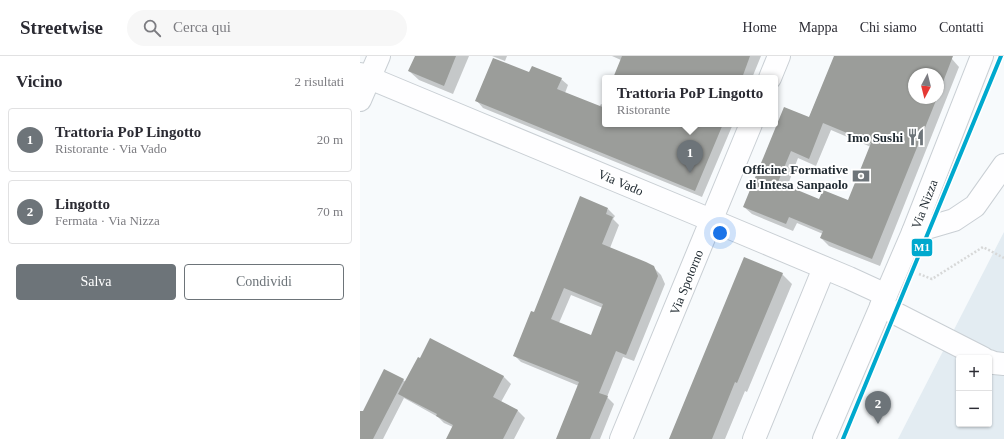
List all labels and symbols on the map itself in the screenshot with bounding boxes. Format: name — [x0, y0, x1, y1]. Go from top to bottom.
north arrow — [908, 68, 944, 104]
restaurant icon: Imo Sushi — [906, 127, 926, 147]
place label: Imo Sushi — [847, 130, 903, 145]
pin: 1 — [677, 140, 703, 173]
place label: Officine Formative di Intesa Sanpaolo — [742, 162, 848, 192]
street label: Via Vado — [596, 166, 646, 199]
bank icon: Officine Formative di Intesa Sanpaolo — [851, 166, 871, 186]
street label: Via Nizza — [908, 177, 941, 231]
your location — [710, 223, 730, 243]
line badge: M1 — [911, 238, 933, 257]
text: M1 — [914, 241, 930, 253]
street label: Via Spotorno — [667, 247, 706, 317]
pin: 2 — [865, 391, 891, 424]

